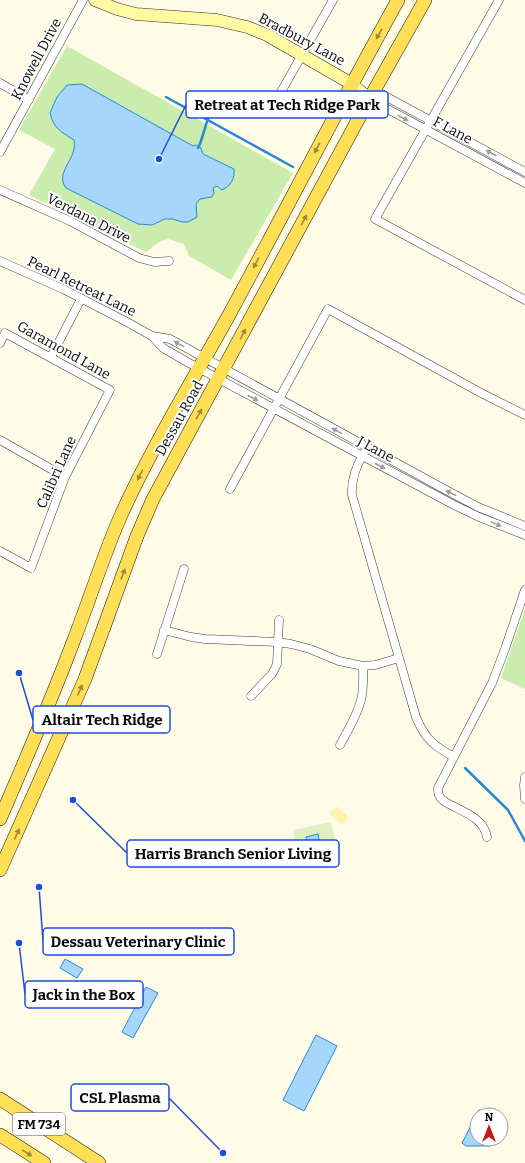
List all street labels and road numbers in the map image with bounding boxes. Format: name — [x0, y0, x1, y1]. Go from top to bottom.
street label: Bradbury Lane — [256, 10, 348, 69]
street label: Knowell Drive — [8, 15, 65, 103]
street label: F Lane — [430, 113, 475, 148]
street label: Verdana Drive — [44, 190, 134, 247]
street label: Pearl Retreat Lane — [25, 253, 139, 320]
street label: Garamond Lane — [14, 318, 113, 383]
street label: Dessau Road — [152, 378, 207, 459]
street label: J Lane — [354, 432, 397, 466]
street label: Calibri Lane — [33, 433, 80, 511]
road number: FM 734 — [13, 1113, 65, 1135]

